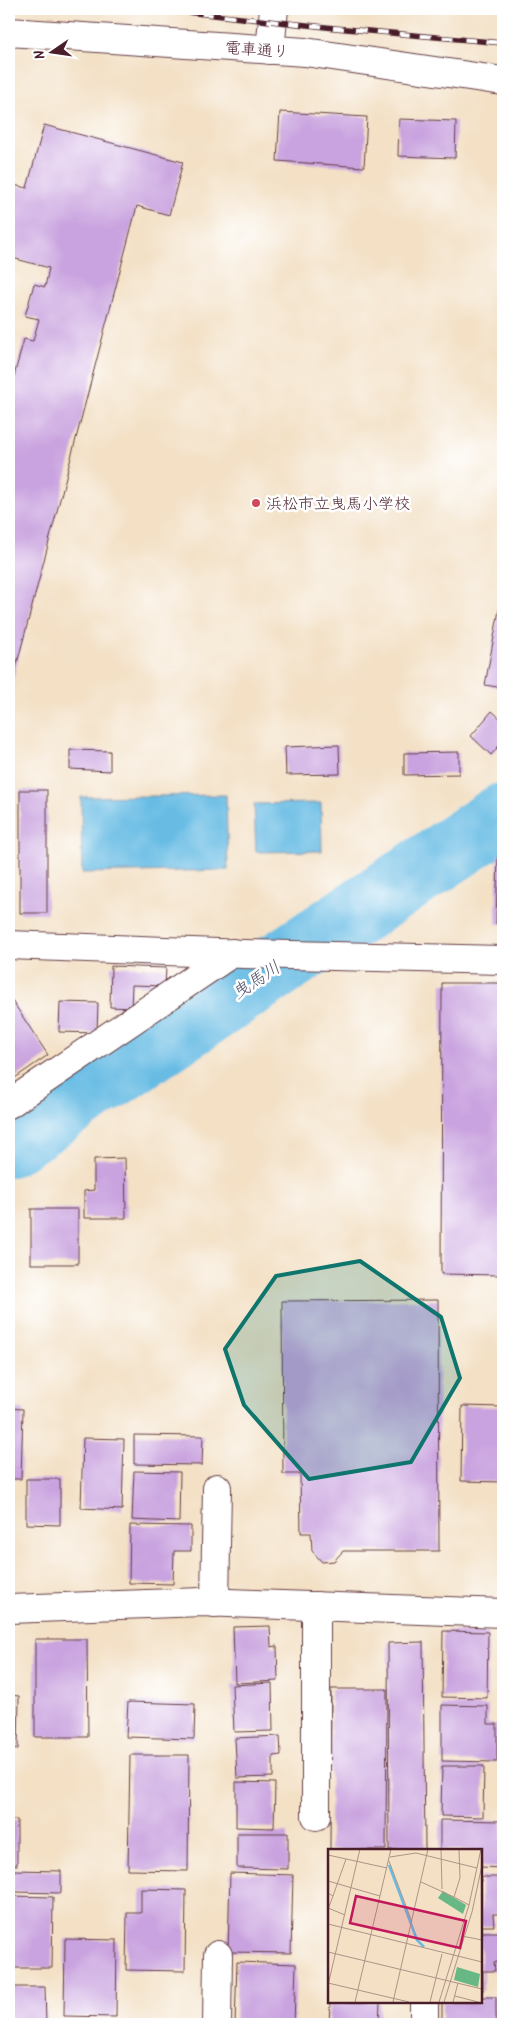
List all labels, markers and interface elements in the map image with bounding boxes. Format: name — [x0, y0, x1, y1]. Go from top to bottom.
north arrow — [28, 28, 78, 78]
street label: 電車通り — [224, 36, 290, 65]
text: N — [29, 48, 52, 61]
place label: 浜松市立曳馬小学校 — [266, 492, 410, 517]
marker: 浜松市立曳馬小学校 — [250, 497, 262, 509]
water label: 曳馬川 — [226, 954, 287, 1008]
inset map — [328, 1849, 482, 2003]

